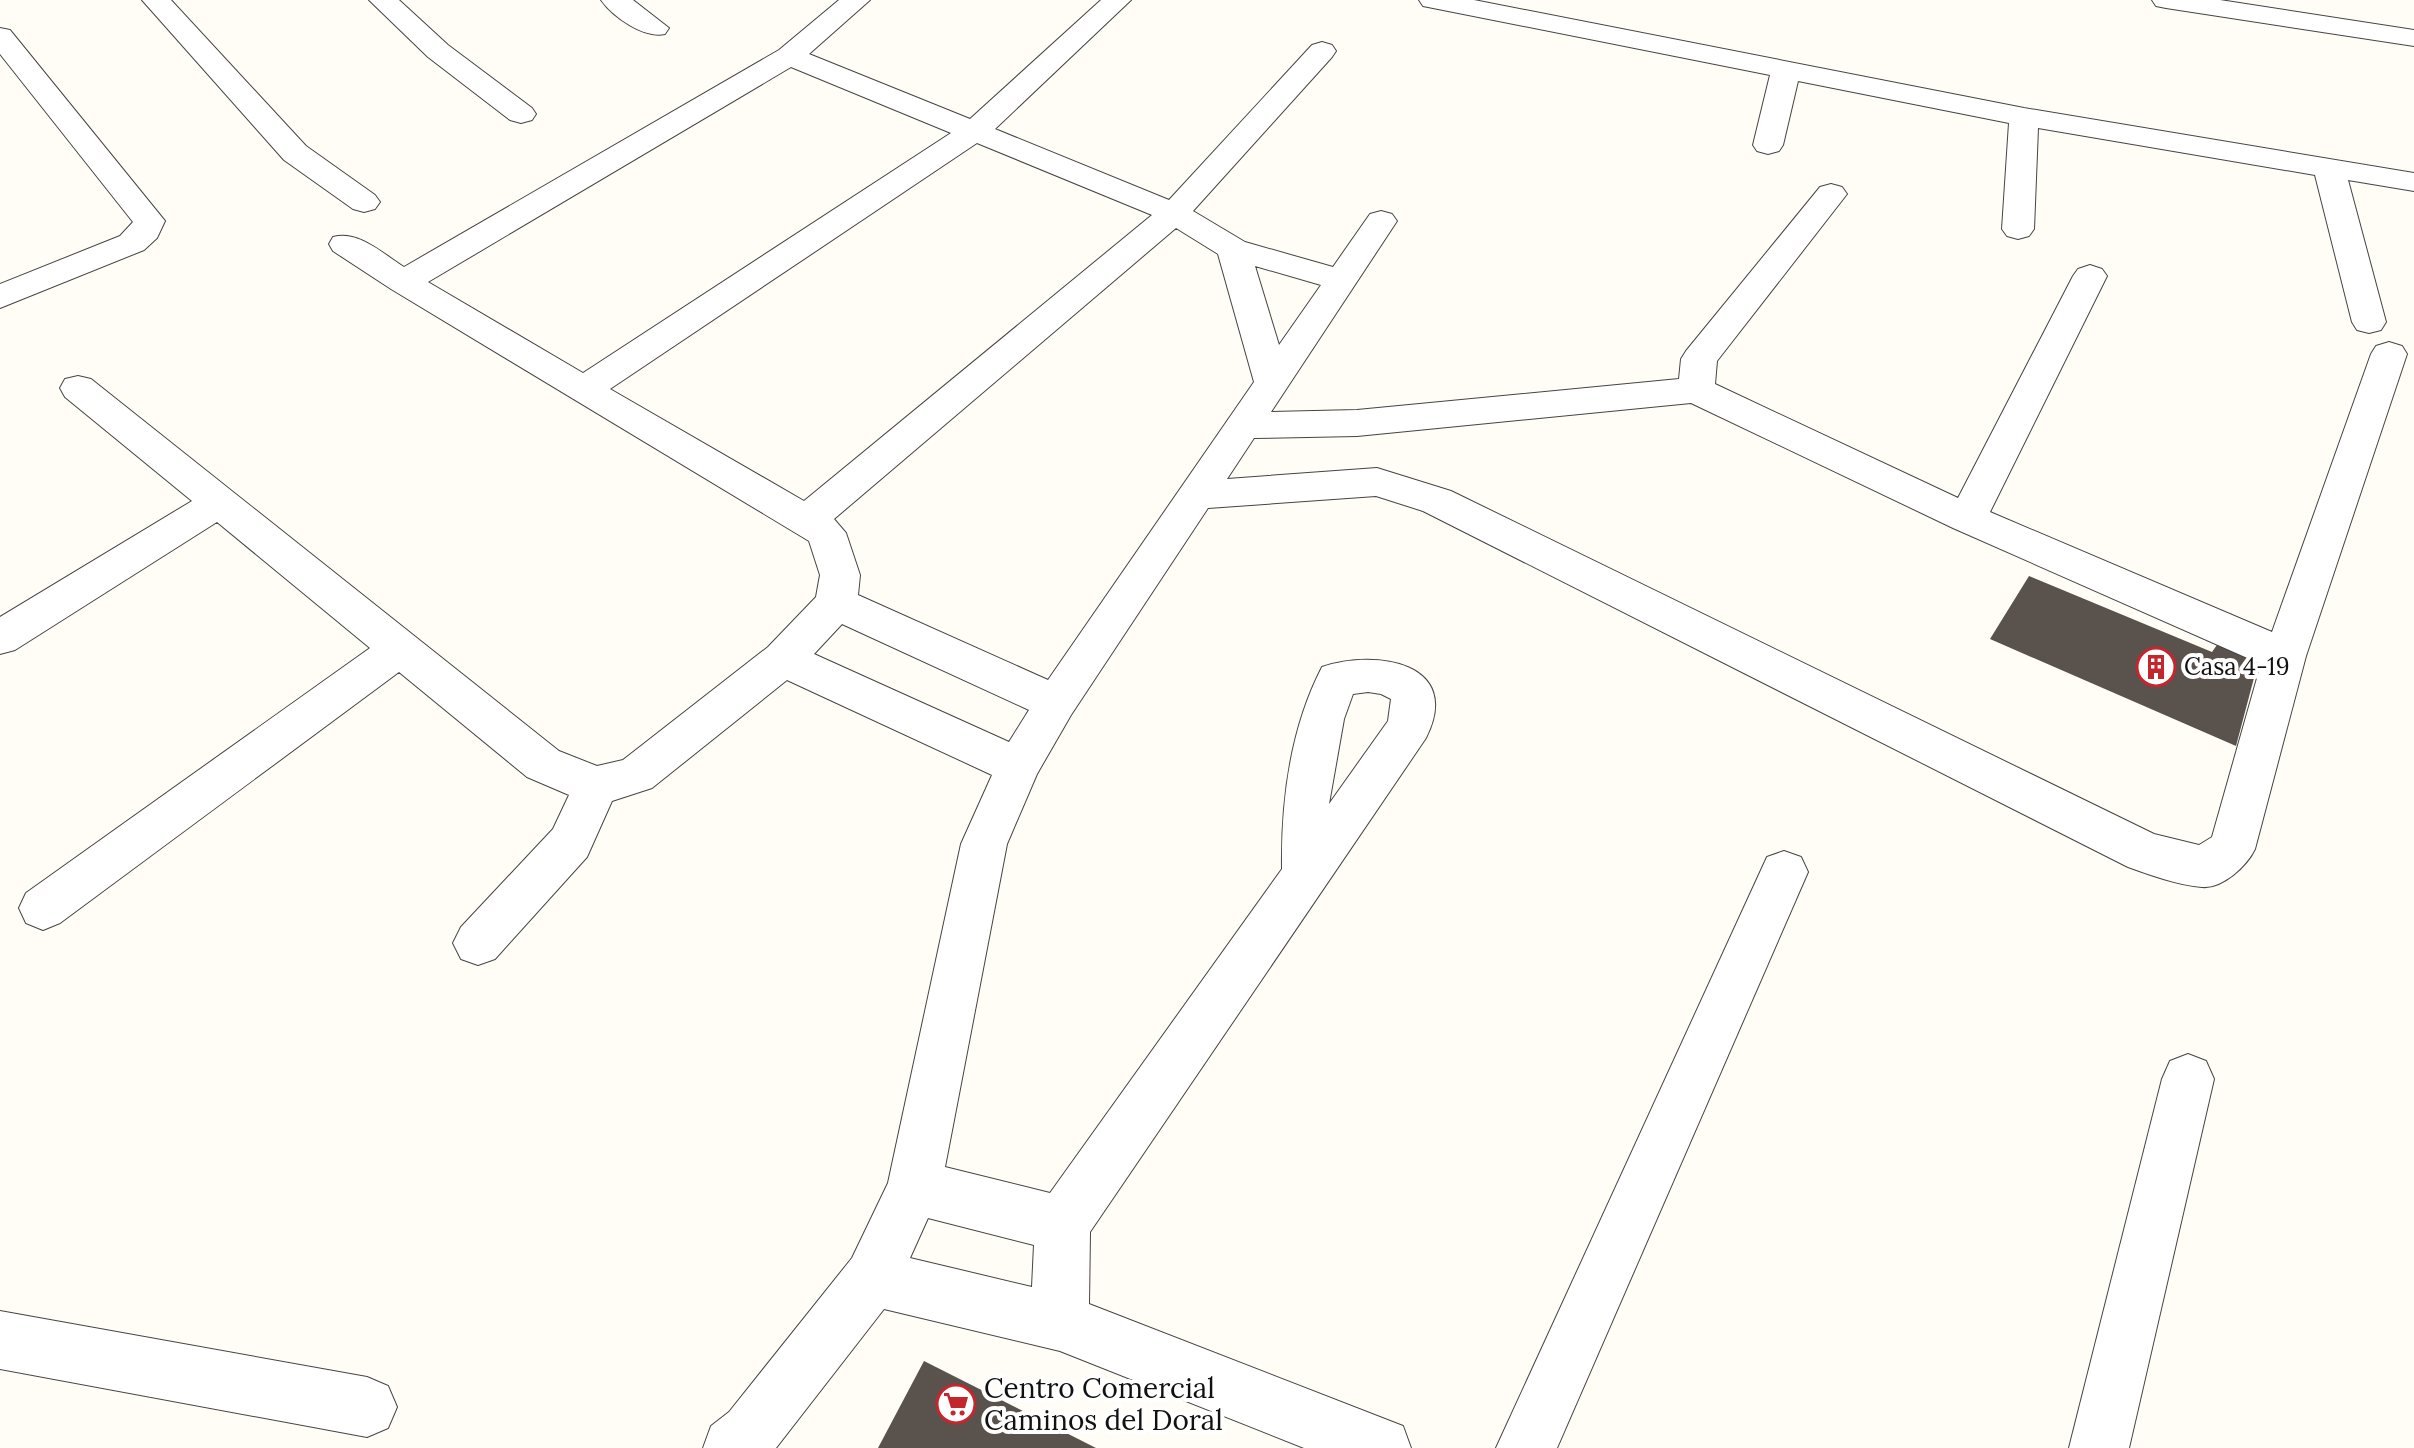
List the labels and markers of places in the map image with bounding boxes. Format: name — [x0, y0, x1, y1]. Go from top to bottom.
building icon: Casa 4-19 — [2135, 646, 2177, 688]
place label: Casa 4-19 — [2184, 651, 2290, 682]
place label: Centro Comercial Caminos del Doral — [984, 1370, 1223, 1438]
supermarket icon: Centro Comercial Caminos del Doral — [935, 1383, 977, 1425]

